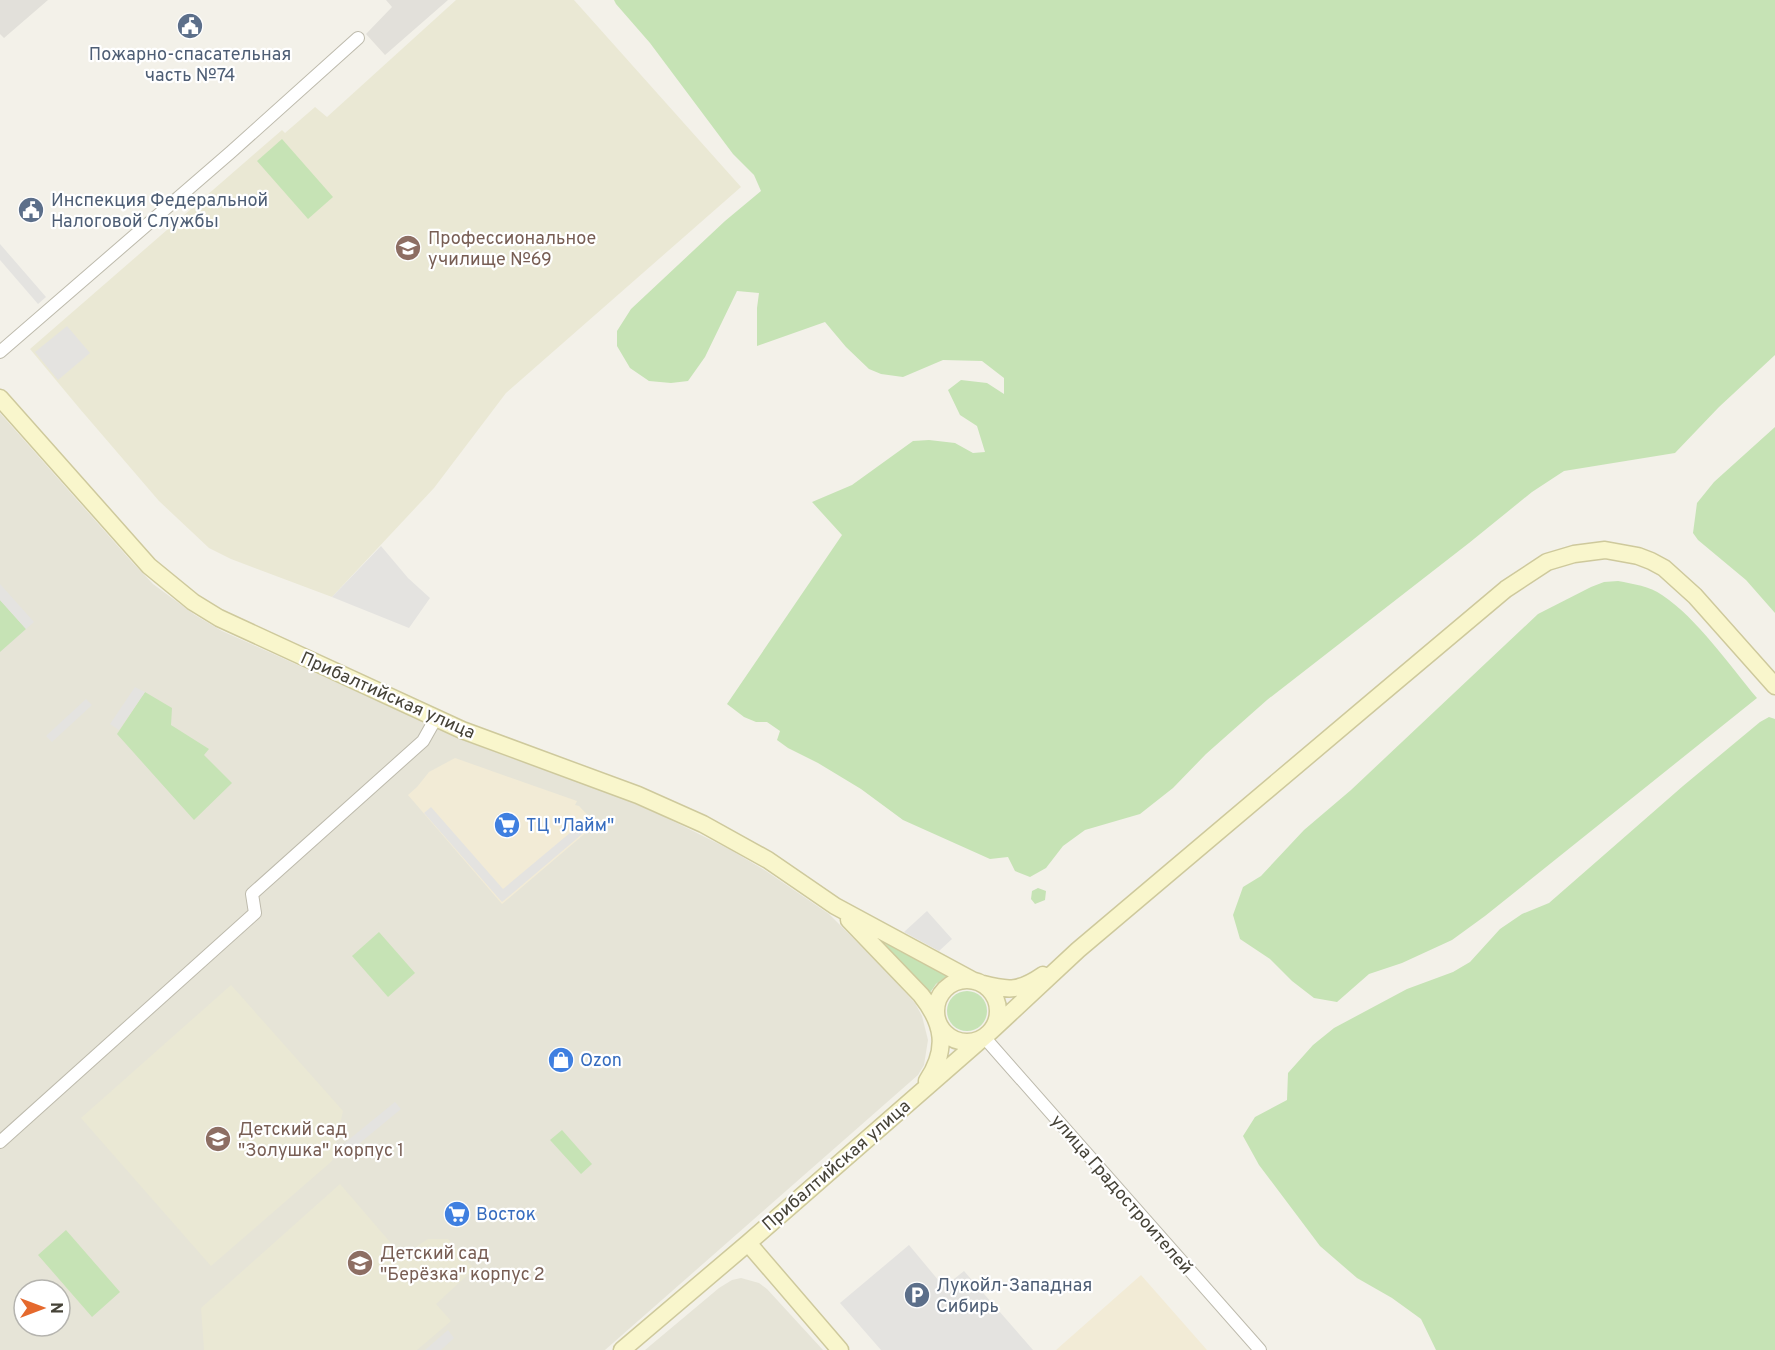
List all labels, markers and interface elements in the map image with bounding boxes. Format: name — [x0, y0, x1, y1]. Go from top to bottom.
public building icon: Пожарно-спасательная часть №74 — [175, 11, 205, 41]
place label: Пожарно-спасательная часть №74 — [89, 44, 291, 88]
place label: Инспекция Федеральной Налоговой Службы — [51, 190, 268, 234]
public building icon: Инспекция Федеральной Налоговой Службы — [16, 195, 46, 225]
place label: Профессиональное училище №69 — [428, 228, 596, 272]
school or university icon: Профессиональное училище №69 — [393, 233, 423, 263]
street label: Прибалтийская улица — [296, 647, 478, 745]
supermarket icon: ТЦ "Лайм" — [492, 810, 522, 840]
place label: ТЦ "Лайм" — [526, 815, 614, 838]
shop icon: Ozon — [546, 1045, 576, 1075]
place label: Ozon — [580, 1050, 622, 1073]
street label: Прибалтийская улица — [758, 1095, 916, 1237]
street label: улица Градостроителей — [1045, 1110, 1197, 1280]
place label: Детский сад "Золушка" корпус 1 — [238, 1119, 404, 1163]
school or university icon: Детский сад "Золушка" корпус 1 — [203, 1124, 233, 1154]
supermarket icon: Восток — [442, 1199, 472, 1229]
place label: Восток — [476, 1204, 536, 1227]
place label: Детский сад "Берёзка" корпус 2 — [380, 1243, 545, 1287]
school or university icon: Детский сад "Берёзка" корпус 2 — [345, 1248, 375, 1278]
place label: Лукойл-Западная Сибирь — [936, 1275, 1092, 1319]
north arrow — [12, 1278, 72, 1338]
parking icon: Лукойл-Западная Сибирь — [902, 1280, 932, 1310]
text: N — [45, 1302, 65, 1314]

